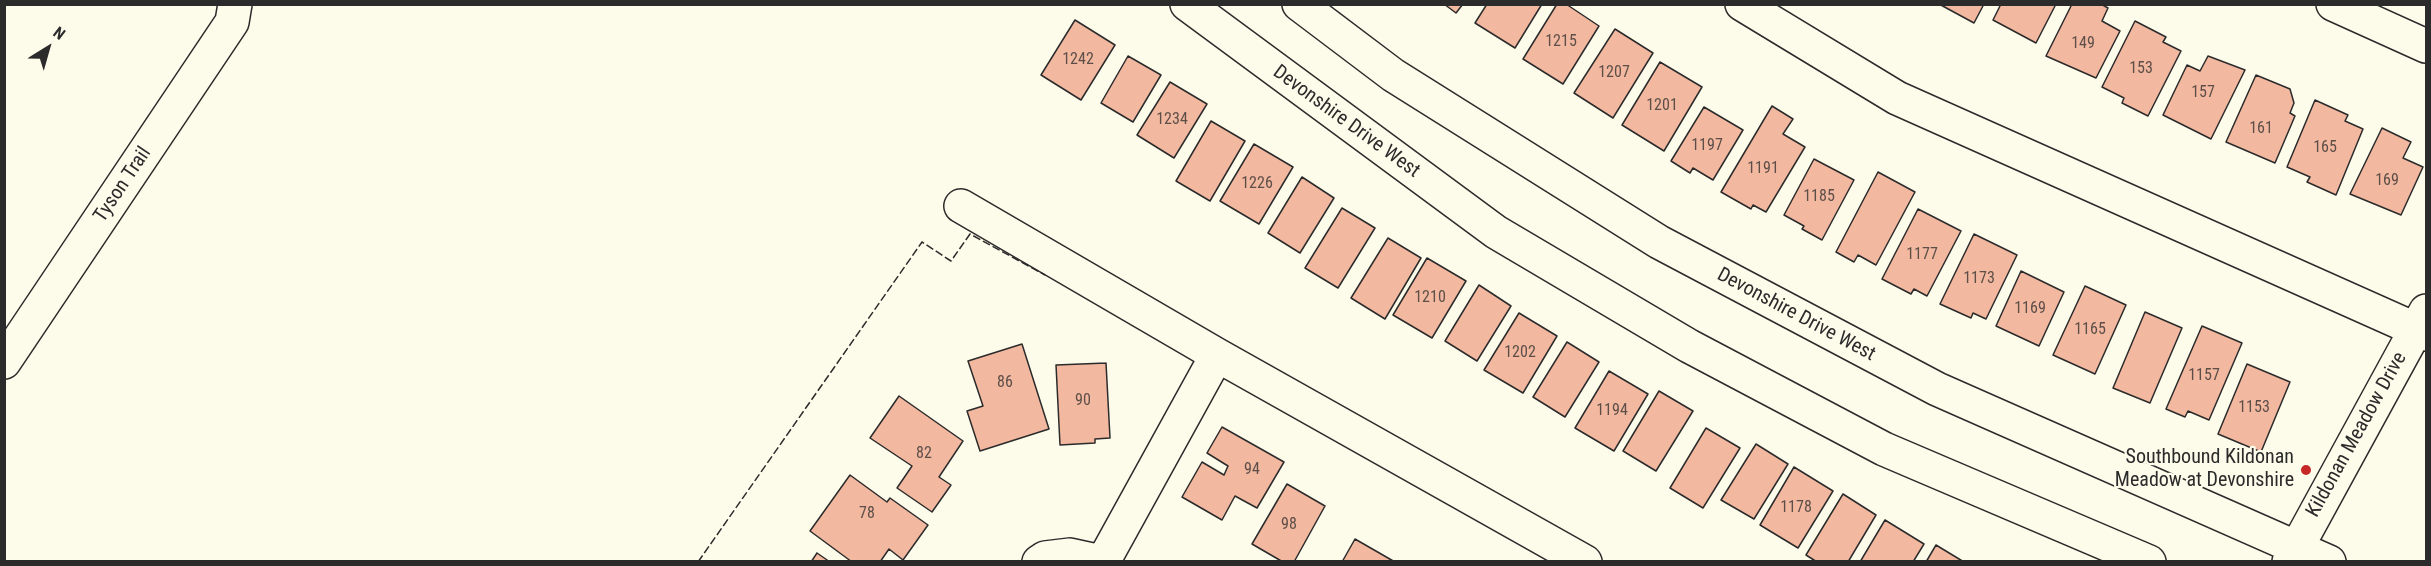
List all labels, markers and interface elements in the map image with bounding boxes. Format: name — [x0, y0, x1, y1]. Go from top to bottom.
north arrow — [18, 18, 78, 78]
text: N — [49, 23, 69, 44]
house number: 1215 — [1545, 32, 1577, 52]
house number: 149 — [2071, 34, 2095, 54]
house number: 1242 — [1062, 50, 1094, 70]
house number: 153 — [2129, 59, 2153, 79]
street label: Devonshire Drive West — [1268, 61, 1424, 183]
house number: 1207 — [1598, 63, 1630, 83]
house number: 157 — [2191, 83, 2215, 103]
house number: 1201 — [1646, 96, 1678, 116]
house number: 1234 — [1156, 110, 1188, 130]
house number: 161 — [2249, 119, 2273, 139]
house number: 1197 — [1691, 136, 1723, 156]
house number: 165 — [2313, 138, 2337, 158]
street label: Tyson Trail — [89, 143, 157, 227]
house number: 1191 — [1747, 159, 1779, 179]
house number: 169 — [2375, 171, 2399, 191]
house number: 1226 — [1241, 174, 1273, 194]
house number: 1185 — [1803, 187, 1835, 207]
house number: 1177 — [1906, 245, 1938, 265]
street label: Devonshire Drive West — [1713, 263, 1879, 367]
house number: 1173 — [1963, 269, 1995, 289]
house number: 1210 — [1414, 288, 1446, 308]
house number: 1169 — [2014, 299, 2046, 319]
house number: 1165 — [2074, 320, 2106, 340]
house number: 1202 — [1504, 343, 1536, 363]
street label: Kildonan Meadow Drive — [2302, 348, 2412, 522]
house number: 1157 — [2188, 366, 2220, 386]
house number: 86 — [997, 373, 1013, 393]
house number: 90 — [1075, 391, 1091, 411]
house number: 1153 — [2238, 398, 2270, 418]
house number: 1194 — [1596, 401, 1628, 421]
house number: 82 — [916, 444, 932, 464]
place label: Southbound Kildonan Meadow at Devonshire — [2115, 446, 2294, 493]
house number: 94 — [1244, 460, 1260, 480]
marker: Southbound Kildonan Meadow at Devonshire — [2299, 463, 2313, 477]
house number: 1178 — [1780, 498, 1812, 518]
house number: 78 — [859, 504, 875, 524]
house number: 98 — [1281, 515, 1297, 535]

